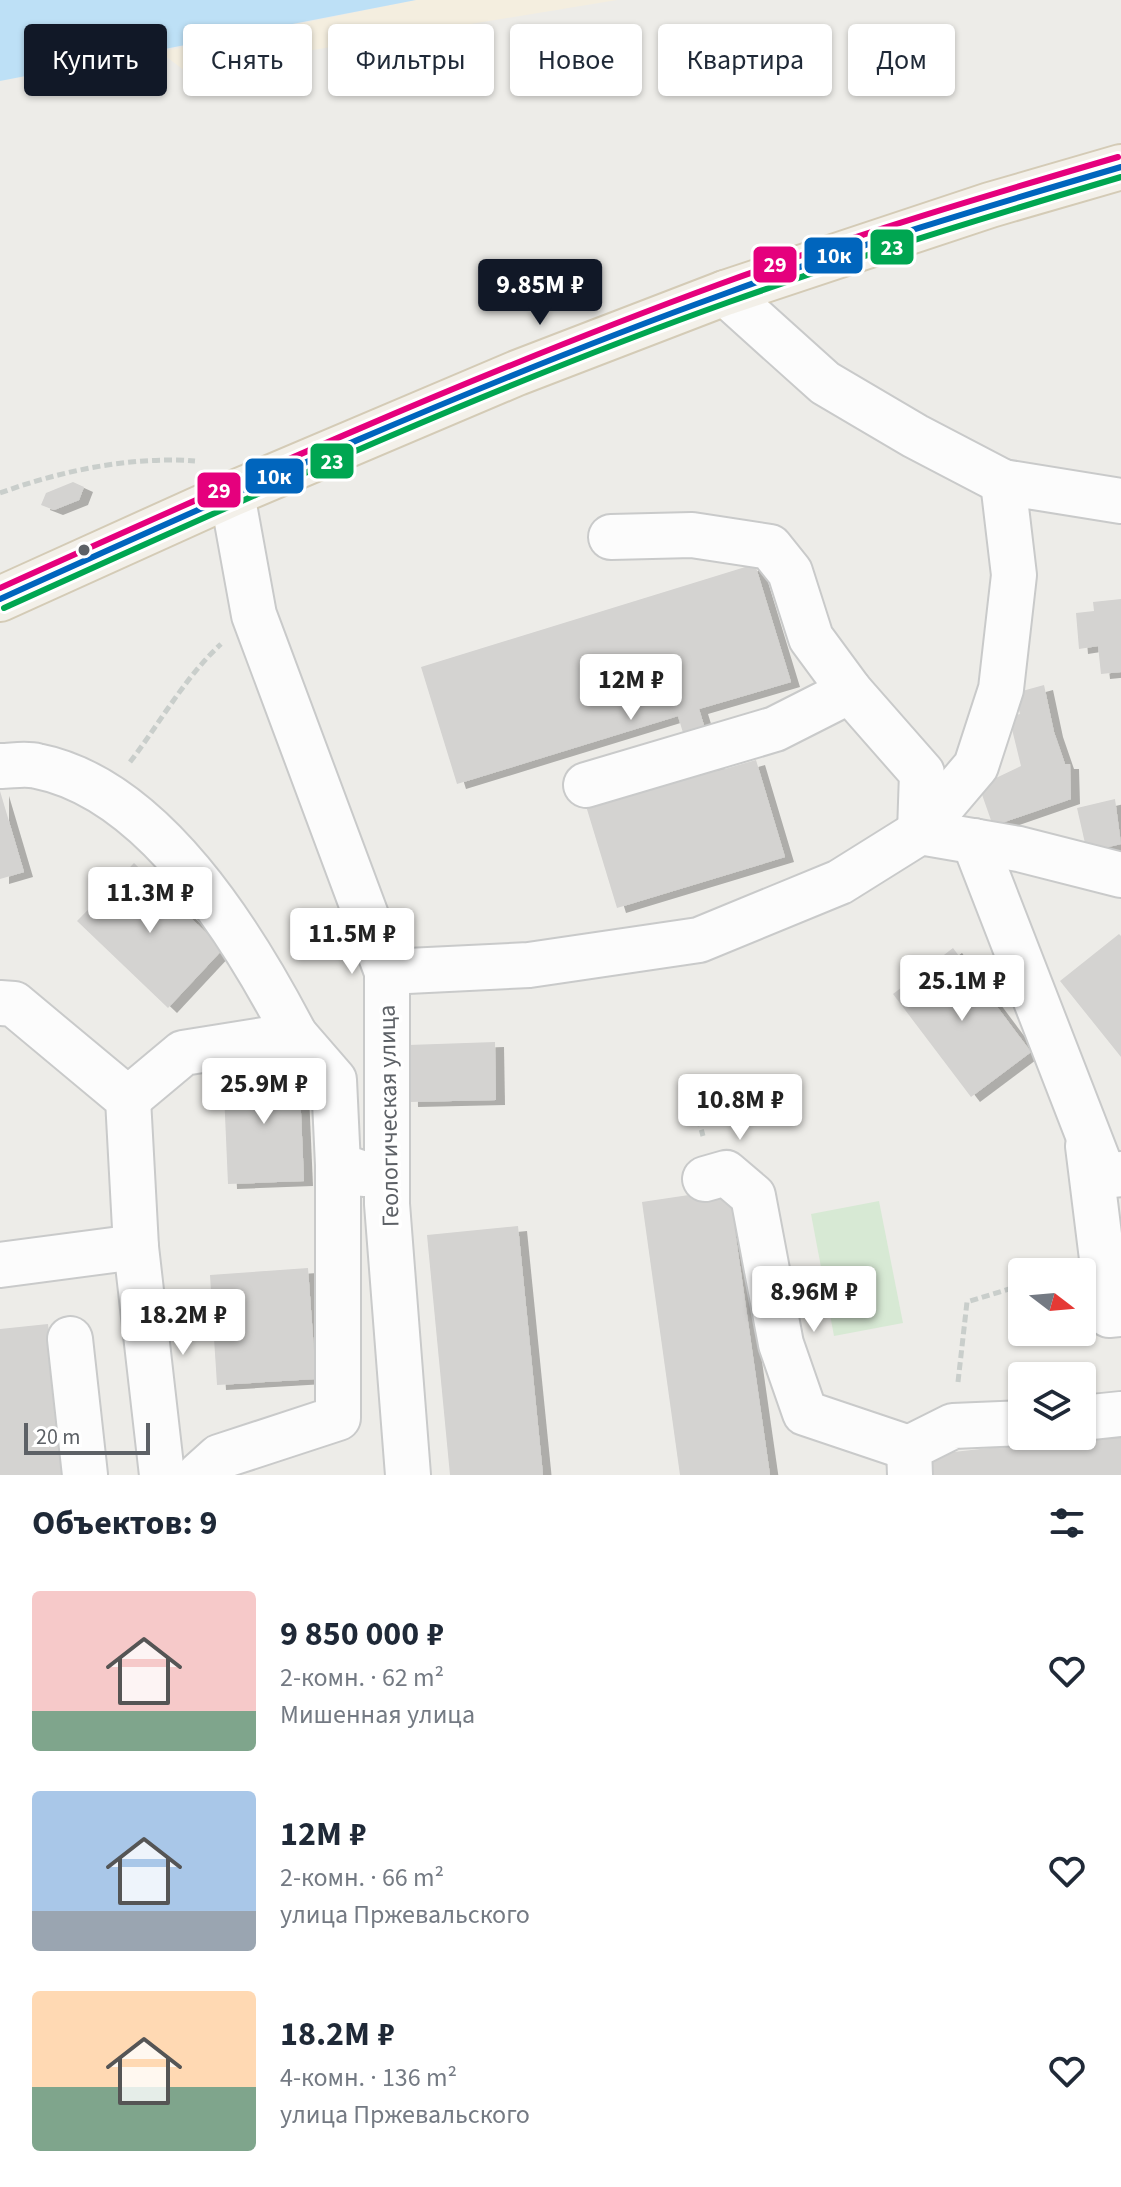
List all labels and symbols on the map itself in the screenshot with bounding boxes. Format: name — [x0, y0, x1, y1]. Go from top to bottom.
line badge: 23 — [869, 228, 915, 266]
text: 23 — [880, 232, 904, 264]
line badge: 10к — [803, 236, 864, 275]
text: 10к — [816, 240, 852, 272]
line badge: 29 — [752, 245, 798, 284]
text: 29 — [763, 249, 787, 281]
pin: 9.85M ₽ — [466, 259, 614, 327]
line badge: 23 — [309, 442, 355, 480]
text: 23 — [320, 446, 344, 478]
line badge: 10к — [244, 457, 305, 495]
text: 10к — [256, 461, 292, 493]
line badge: 29 — [196, 471, 242, 509]
text: 29 — [207, 475, 231, 507]
unlabelled marker — [76, 542, 92, 558]
pin: 12M ₽ — [575, 654, 687, 722]
pin: 11.3M ₽ — [76, 867, 224, 935]
pin: 11.5M ₽ — [278, 908, 426, 976]
pin: 25.1M ₽ — [888, 955, 1036, 1023]
street label: Геологическая улица — [370, 1004, 408, 1228]
pin: 25.9M ₽ — [190, 1058, 338, 1126]
pin: 10.8M ₽ — [666, 1074, 814, 1142]
north arrow — [1008, 1258, 1096, 1346]
pin: 8.96M ₽ — [740, 1266, 888, 1334]
pin: 18.2M ₽ — [109, 1289, 257, 1357]
scale bar — [24, 1419, 150, 1455]

